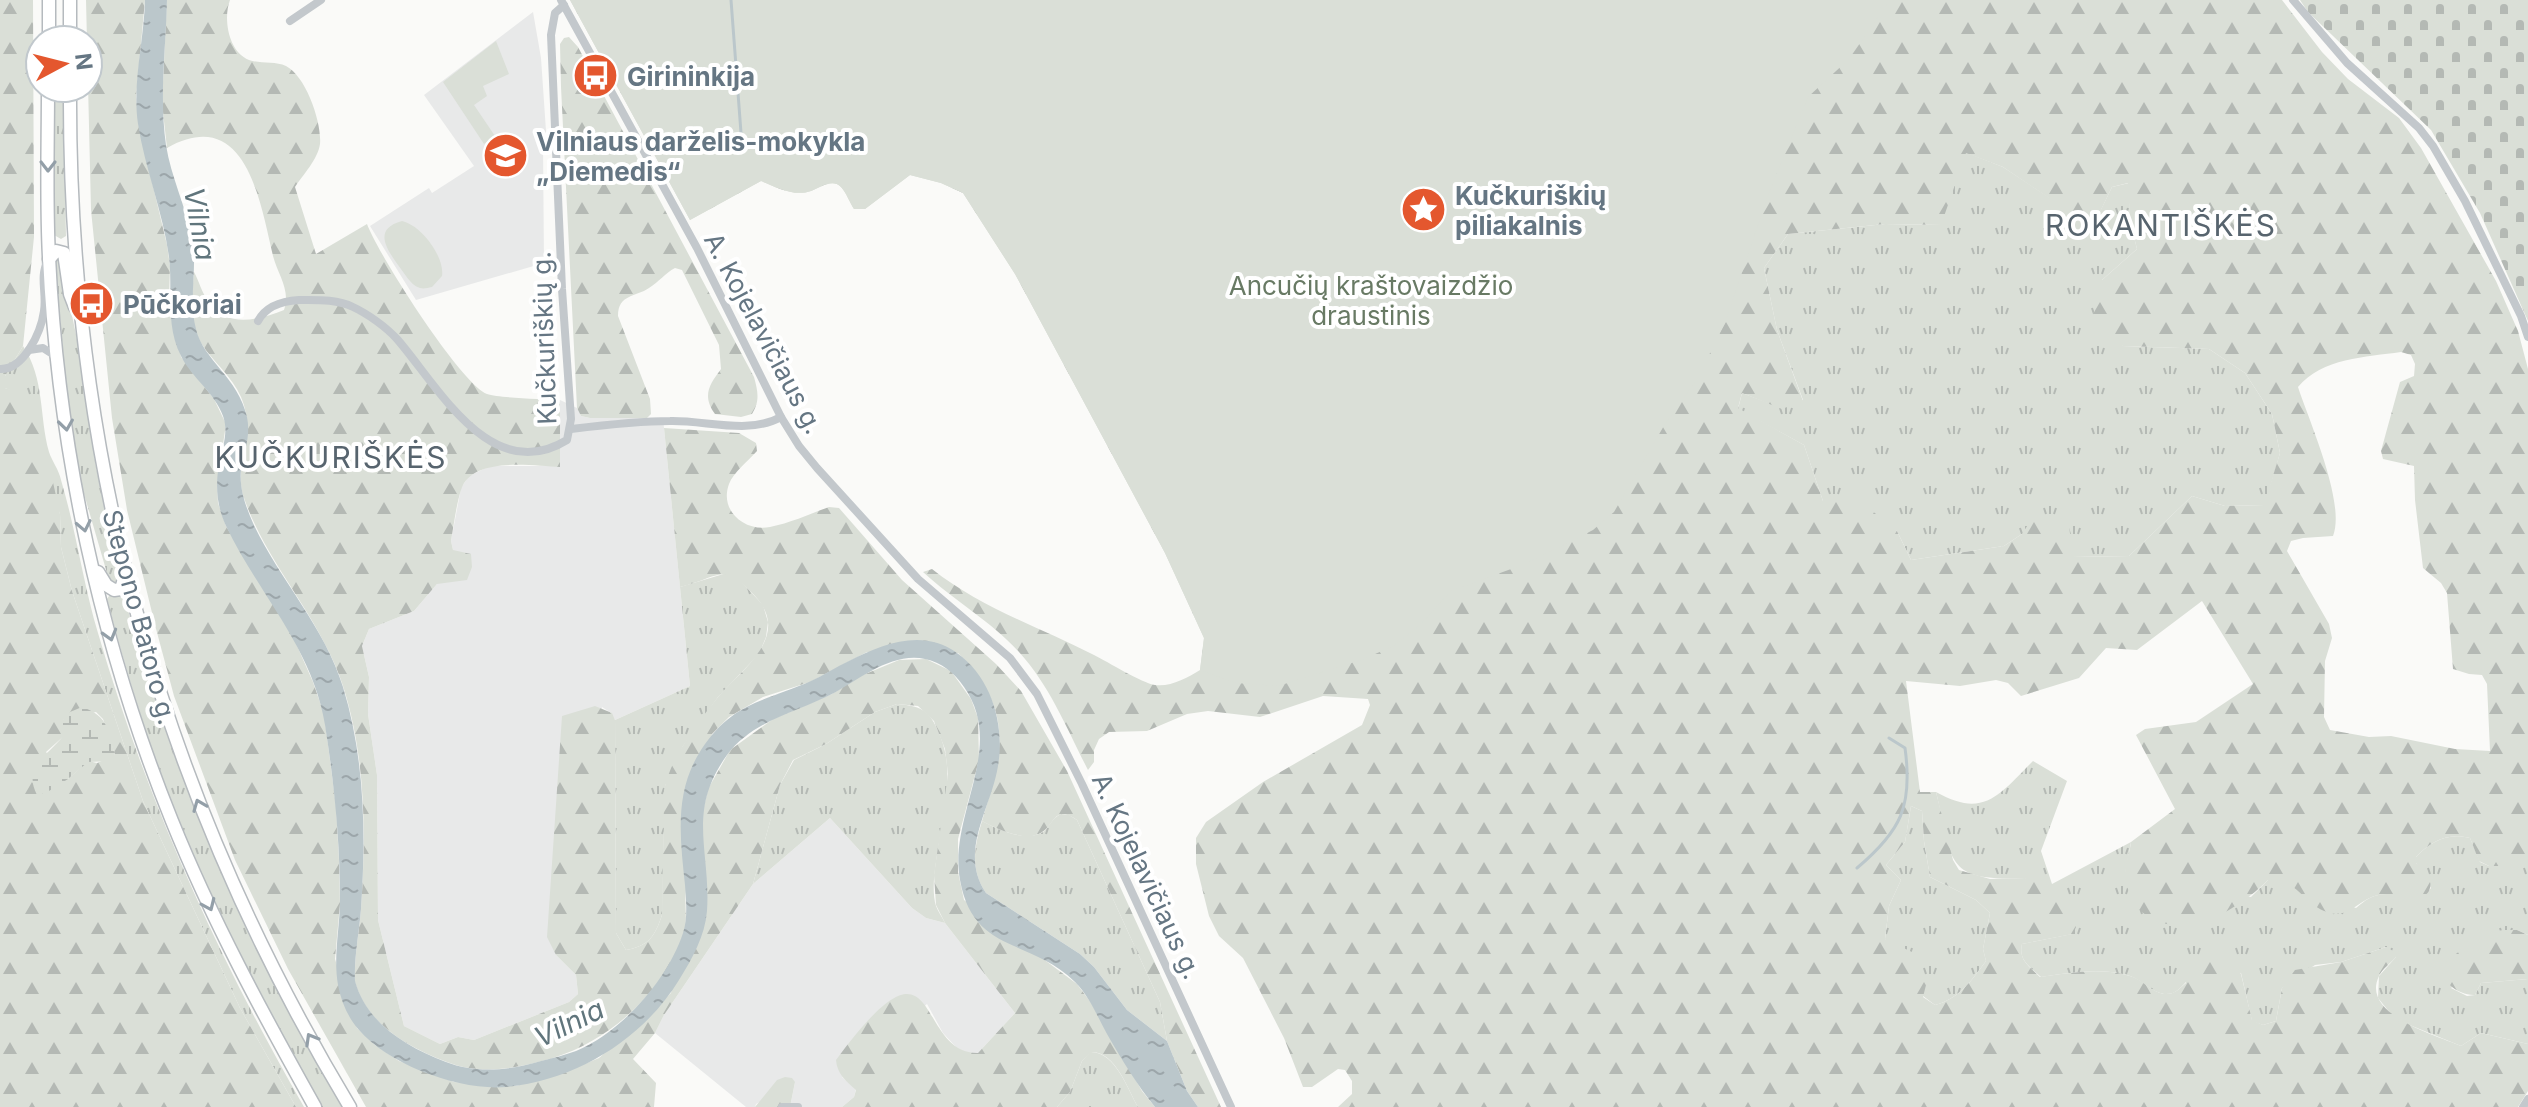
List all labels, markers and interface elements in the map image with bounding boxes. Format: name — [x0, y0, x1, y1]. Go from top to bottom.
north arrow — [24, 24, 104, 104]
text: N — [70, 52, 98, 71]
bus stop icon: Girininkija — [572, 52, 620, 100]
place label: Girininkija — [627, 61, 755, 92]
place label: Vilniaus darželis-mokykla „Diemedis“ — [536, 126, 865, 187]
school or university icon: Vilniaus darželis-mokykla „Diemedis“ — [481, 132, 529, 180]
one-way arrow — [39, 160, 57, 173]
place label: Kučkuriškių piliakalnis — [1455, 180, 1606, 241]
water label: Vilnia — [177, 185, 223, 263]
place icon: Kučkuriškių piliakalnis — [1400, 186, 1448, 234]
district label: ROKANTIŠKĖS — [2045, 207, 2277, 243]
street label: A. Kojelavičiaus g. — [698, 227, 830, 439]
street label: Kučkuriškių g. — [525, 251, 563, 425]
park label: Ancučių kraštovaizdžio draustinis — [1229, 270, 1513, 331]
bus stop icon: Pūčkoriai — [68, 280, 116, 328]
place label: Pūčkoriai — [123, 289, 242, 320]
one-way arrow — [57, 418, 74, 432]
district label: KUČKURIŠKĖS — [215, 439, 447, 475]
street label: Stepono Batoro g. — [96, 506, 184, 728]
one-way arrow — [75, 519, 92, 532]
one-way arrow — [100, 627, 117, 641]
street label: A. Kojelavičiaus g. — [1086, 768, 1208, 984]
one-way arrow — [192, 799, 209, 813]
one-way arrow — [199, 896, 215, 911]
water label: Vilnia — [529, 992, 609, 1054]
one-way arrow — [305, 1034, 321, 1048]

